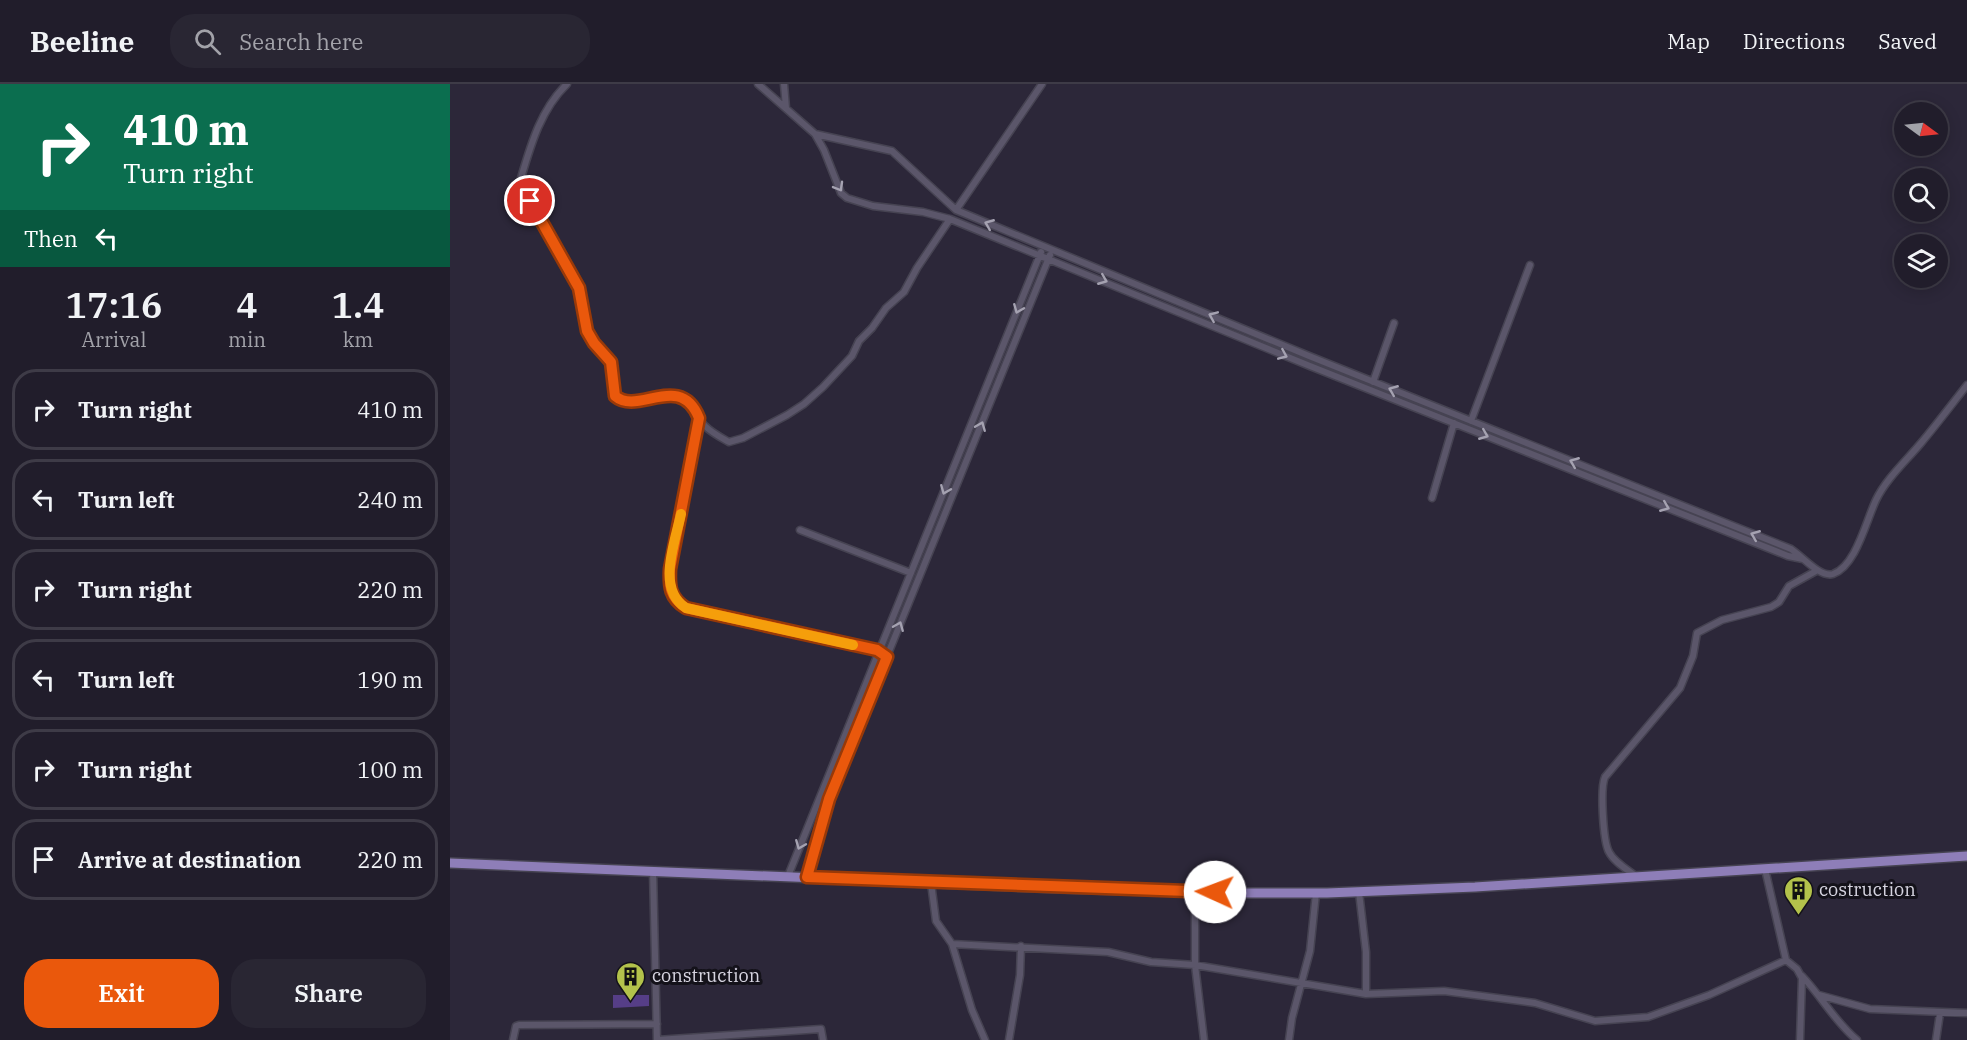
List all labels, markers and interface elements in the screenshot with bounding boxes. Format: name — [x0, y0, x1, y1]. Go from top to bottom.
search box — [170, 14, 590, 68]
text: Beeline — [30, 23, 134, 60]
icon: search — [191, 25, 224, 58]
text: Search here — [239, 27, 363, 56]
text: Map — [1667, 27, 1710, 55]
text: Directions — [1743, 27, 1845, 55]
text: Saved — [1878, 27, 1937, 55]
text: 410 m — [123, 102, 249, 157]
north arrow — [1894, 102, 1948, 156]
map controls — [1894, 102, 1948, 288]
icon: right — [24, 108, 102, 186]
text: Turn right — [123, 155, 254, 190]
button: search — [1894, 168, 1948, 222]
pin — [504, 175, 555, 226]
one-way arrow — [832, 180, 843, 191]
icon: arrive — [513, 184, 546, 217]
one-way arrow — [984, 219, 995, 231]
icon: left — [90, 222, 123, 255]
text: Then — [24, 224, 78, 253]
button: layers — [1894, 234, 1948, 288]
one-way arrow — [1097, 273, 1108, 285]
text: 17:16 — [65, 281, 163, 328]
text: 4 — [236, 281, 258, 328]
text: 1.4 — [331, 281, 385, 328]
one-way arrow — [1013, 303, 1025, 314]
one-way arrow — [1208, 311, 1219, 323]
text: Arrival — [81, 326, 146, 353]
text: min — [228, 326, 266, 353]
text: km — [343, 326, 373, 353]
one-way arrow — [1277, 348, 1288, 360]
one-way arrow — [1388, 385, 1399, 397]
icon: right — [27, 393, 60, 426]
text: Turn right — [78, 395, 192, 424]
text: 410 m — [357, 395, 423, 424]
one-way arrow — [974, 421, 986, 432]
one-way arrow — [1478, 428, 1489, 440]
one-way arrow — [1569, 457, 1580, 469]
icon: left — [27, 483, 60, 516]
one-way arrow — [940, 483, 952, 494]
text: Turn left — [78, 485, 174, 514]
text: 240 m — [357, 485, 423, 514]
one-way arrow — [1659, 500, 1670, 512]
one-way arrow — [1750, 529, 1761, 542]
icon: right — [27, 573, 60, 606]
text: Turn right — [78, 575, 192, 604]
text: 220 m — [357, 575, 423, 604]
one-way arrow — [892, 621, 905, 631]
icon: left — [27, 663, 60, 696]
text: Turn left — [78, 665, 174, 694]
text: 190 m — [357, 665, 423, 694]
icon: right — [27, 753, 60, 786]
text: Turn right — [78, 755, 192, 784]
text: 100 m — [357, 755, 423, 784]
one-way arrow — [795, 839, 807, 850]
icon: arrive — [27, 843, 60, 876]
text: Arrive at destination — [78, 845, 301, 874]
text: 220 m — [357, 845, 423, 874]
position arrow — [1183, 860, 1247, 924]
building icon: costruction — [1782, 874, 1814, 916]
place label: costruction — [1819, 878, 1916, 901]
button: Exit — [24, 959, 219, 1028]
button: Share — [231, 959, 426, 1028]
building icon: construction — [615, 960, 647, 1002]
place label: construction — [652, 964, 760, 987]

